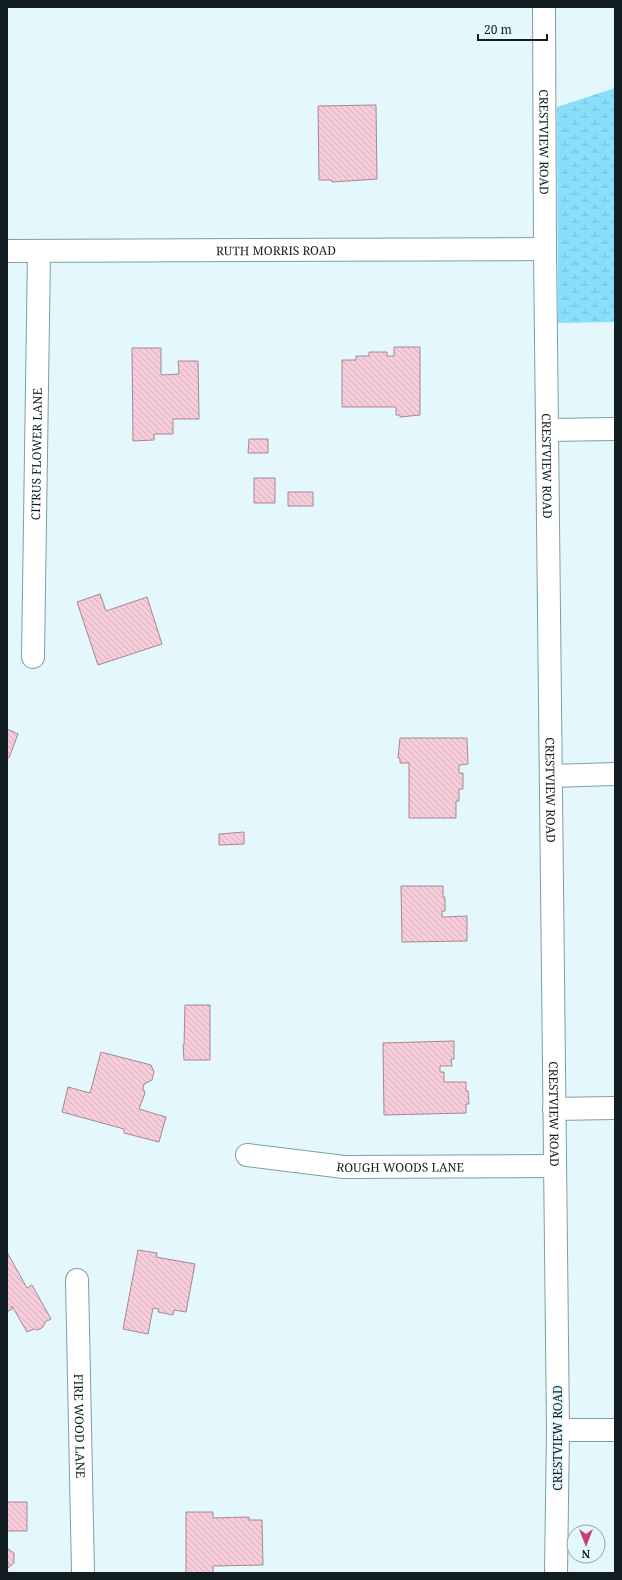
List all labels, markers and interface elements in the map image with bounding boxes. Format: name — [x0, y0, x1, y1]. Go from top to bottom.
scale bar — [478, 16, 547, 42]
text: 20 m — [484, 21, 512, 38]
street label: CRESTVIEW ROAD — [536, 89, 553, 195]
street label: RUTH MORRIS ROAD — [216, 241, 336, 259]
street label: CITRUS FLOWER LANE — [27, 388, 45, 520]
street label: CRESTVIEW ROAD — [538, 413, 556, 519]
street label: CRESTVIEW ROAD — [542, 737, 560, 843]
street label: CRESTVIEW ROAD — [545, 1061, 564, 1167]
street label: ROUGH WOODS LANE — [336, 1158, 464, 1175]
street label: FIRE WOOD LANE — [70, 1374, 90, 1478]
street label: CRESTVIEW ROAD — [549, 1385, 566, 1491]
north arrow — [566, 1524, 606, 1564]
text: N — [581, 1547, 590, 1562]

